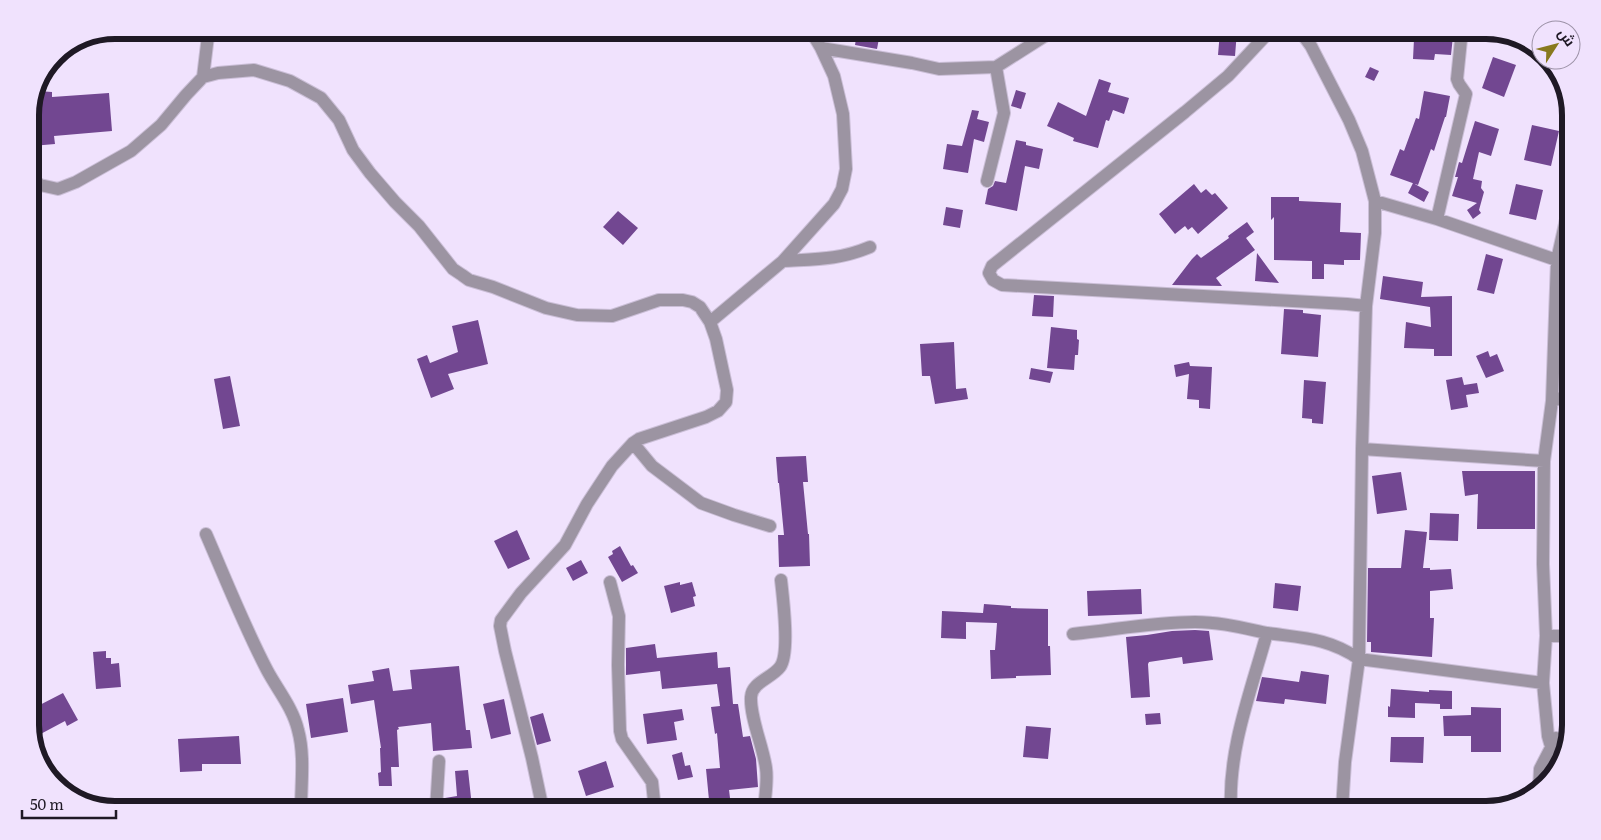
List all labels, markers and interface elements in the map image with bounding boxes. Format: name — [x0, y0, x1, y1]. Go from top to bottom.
north arrow — [1531, 20, 1581, 70]
text: ش — [1554, 24, 1581, 50]
scale bar — [22, 788, 116, 820]
text: 50 m — [30, 792, 64, 815]

